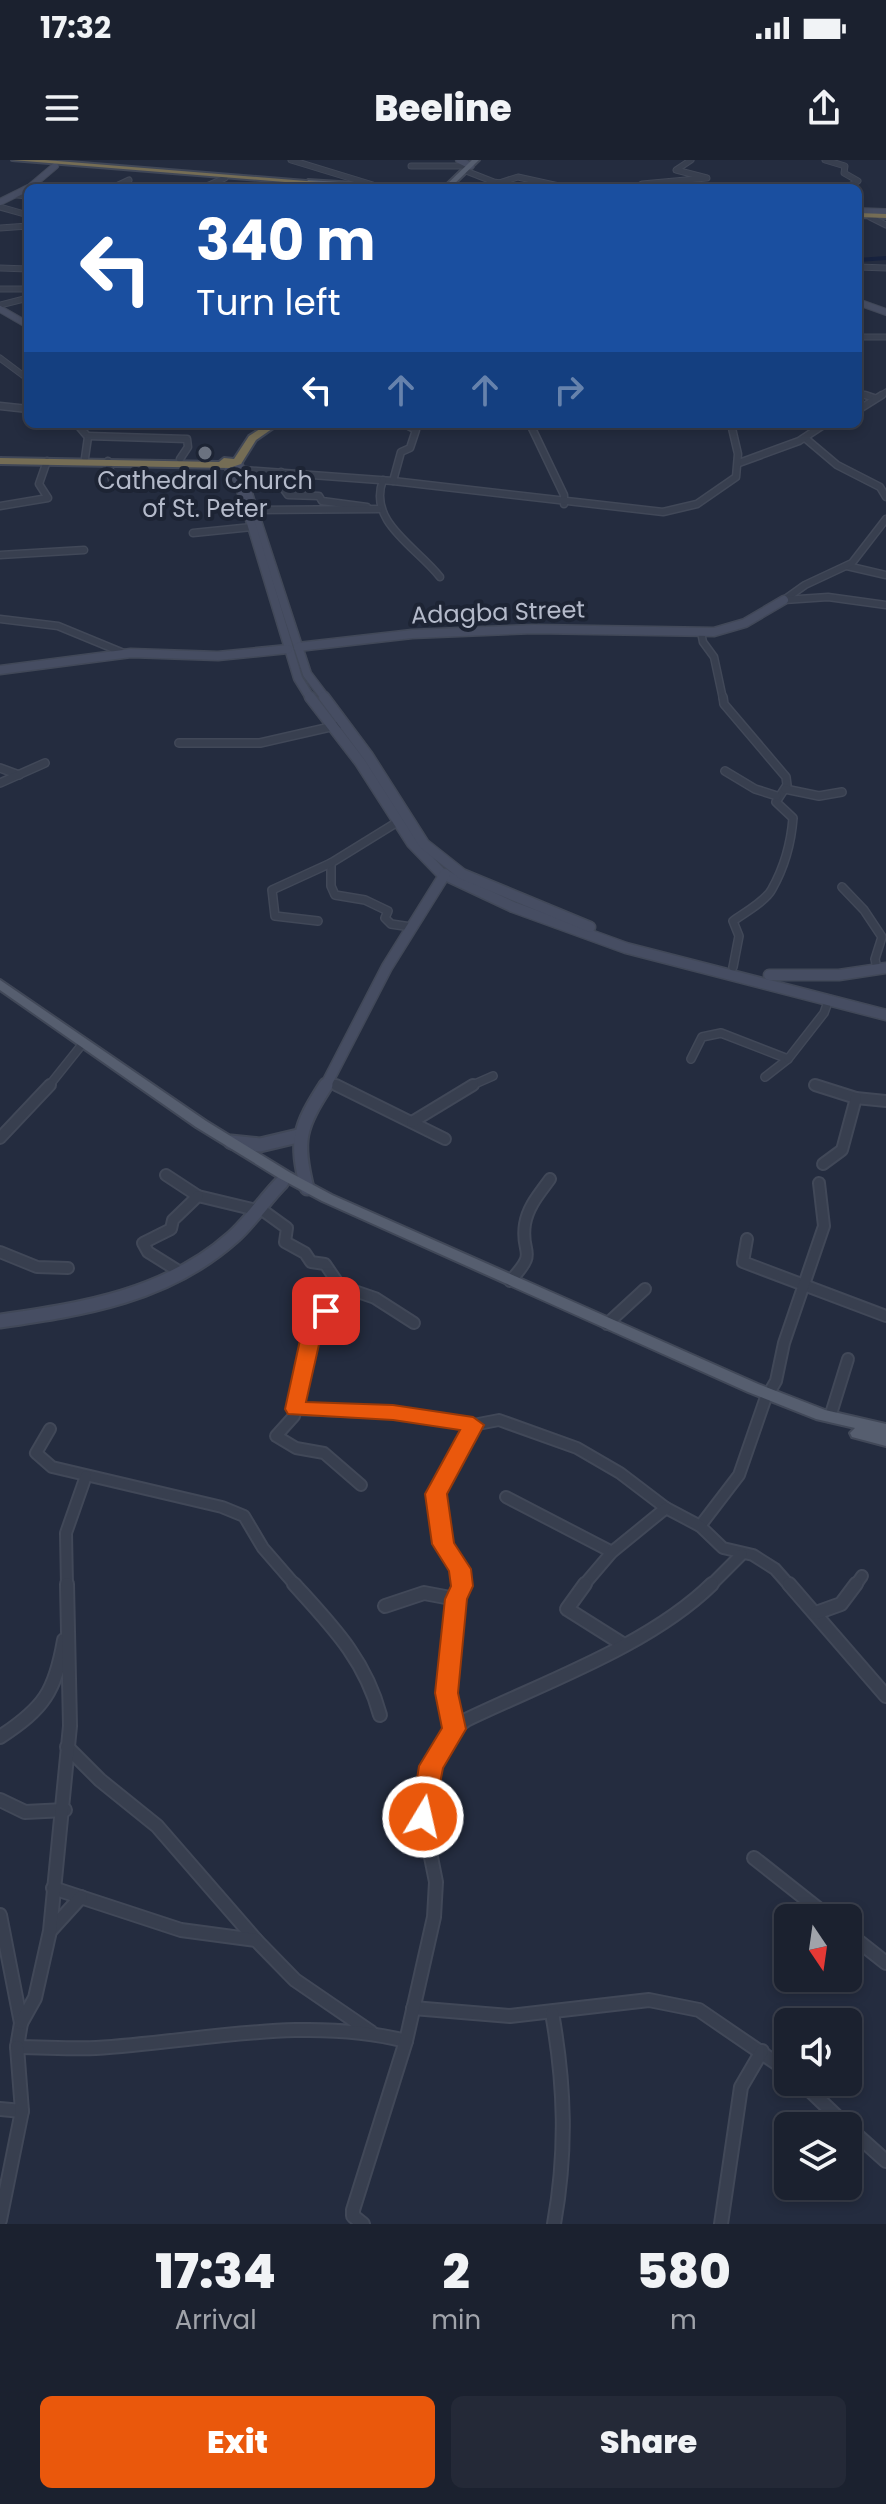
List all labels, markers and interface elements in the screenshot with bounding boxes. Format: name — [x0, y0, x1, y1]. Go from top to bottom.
text: 17:32 — [40, 6, 111, 49]
text: Beeline — [374, 83, 512, 134]
icon: menu — [40, 86, 84, 130]
icon: share — [802, 86, 846, 130]
text: 340 m — [196, 201, 375, 280]
icon: left — [64, 216, 168, 320]
text: Turn left — [196, 277, 341, 328]
icon: left — [295, 368, 339, 412]
icon: ahead — [379, 368, 423, 412]
icon: ahead — [463, 368, 507, 412]
icon: right — [547, 368, 591, 412]
marker: Cathedral Church of St. Peter — [196, 444, 214, 462]
place label: Cathedral Church of St. Peter — [97, 464, 313, 525]
street label: Adagba Street — [410, 592, 586, 632]
pin — [292, 1277, 360, 1345]
icon: arrive — [304, 1289, 348, 1333]
position arrow — [381, 1775, 465, 1859]
north arrow — [774, 1904, 862, 1992]
map controls — [774, 1904, 862, 2200]
button: sound — [774, 2008, 862, 2096]
button: layers — [774, 2112, 862, 2200]
text: 17:34 — [155, 2238, 276, 2305]
text: 2 — [442, 2238, 470, 2305]
text: 580 — [636, 2238, 731, 2305]
text: Arrival — [175, 2302, 257, 2338]
text: min — [431, 2302, 481, 2338]
text: m — [670, 2302, 697, 2338]
button: Exit — [40, 2396, 435, 2488]
button: Share — [451, 2396, 846, 2488]

